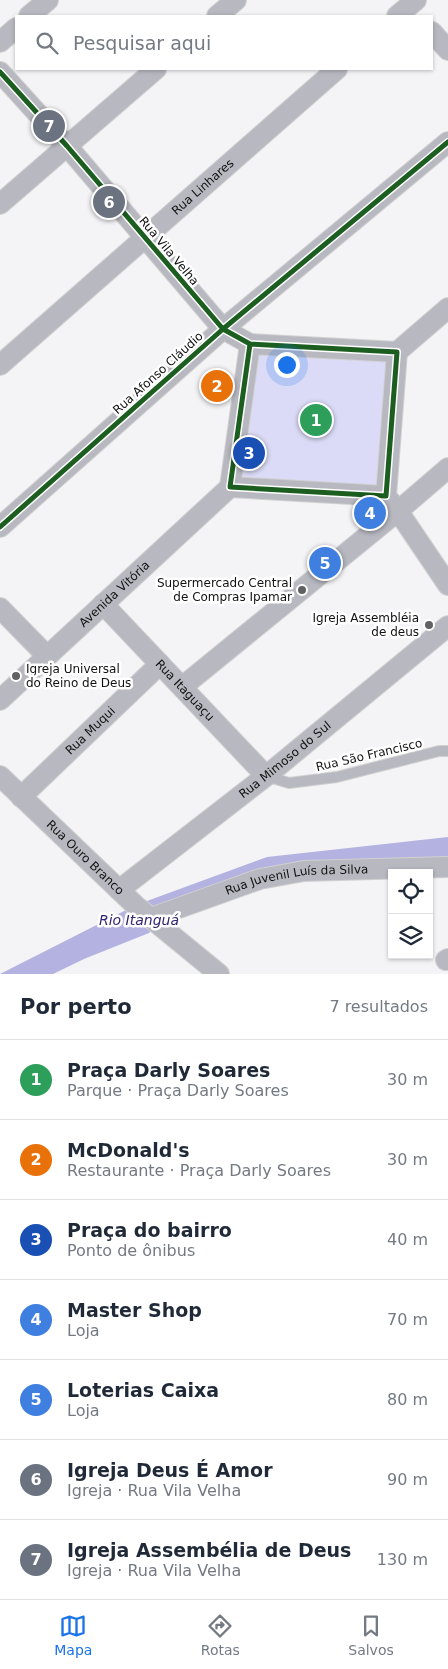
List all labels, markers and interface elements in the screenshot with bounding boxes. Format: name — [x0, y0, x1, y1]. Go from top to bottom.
search box — [15, 15, 433, 70]
icon: search — [33, 29, 61, 57]
text: Pesquisar aqui — [73, 32, 211, 54]
pin: 7 — [33, 107, 65, 145]
street label: Rua Linhares — [169, 156, 237, 218]
pin: 6 — [93, 183, 125, 221]
street label: Rua Vila Velha — [136, 214, 202, 288]
street label: Rua Afonso Cláudio — [110, 329, 206, 417]
your location — [274, 352, 300, 378]
pin: 2 — [201, 367, 233, 405]
pin: 1 — [300, 401, 332, 439]
pin: 3 — [233, 434, 265, 472]
pin: 4 — [354, 494, 386, 532]
pin: 5 — [309, 544, 341, 582]
street label: Avenida Vitória — [76, 558, 153, 630]
place label: Supermercado Central de Compras Ipamar — [157, 576, 292, 604]
marker: Supermercado Central de Compras Ipamar — [296, 584, 308, 596]
place label: Igreja Assembléia de deus — [312, 611, 419, 639]
marker: Igreja Assembléia de deus — [423, 619, 435, 631]
street label: Rua Itaguaçu — [153, 657, 217, 724]
place label: Igreja Universal do Reino de Deus — [26, 662, 131, 690]
marker: Igreja Universal do Reino de Deus — [10, 670, 22, 682]
street label: Rua Muqui — [63, 704, 118, 758]
street label: Rua Mimoso do Sul — [236, 718, 334, 801]
street label: Rua São Francisco — [314, 736, 424, 774]
street label: Rua Ouro Branco — [44, 817, 127, 898]
street label: Rua Juvenil Luís da Silva — [223, 862, 368, 898]
map controls — [388, 869, 433, 959]
button: locate — [388, 869, 433, 914]
water label: Rio Itanguá — [99, 912, 179, 928]
button: layers — [388, 914, 433, 959]
text: Por perto — [20, 995, 132, 1019]
text: 7 resultados — [329, 997, 428, 1016]
text: Praça Darly Soares — [67, 1059, 270, 1081]
text: 1 — [30, 1070, 42, 1089]
text: 30 m — [387, 1070, 428, 1089]
text: Parque · Praça Darly Soares — [67, 1081, 289, 1100]
text: McDonald's — [67, 1139, 190, 1161]
text: 2 — [30, 1150, 42, 1169]
text: 30 m — [387, 1150, 428, 1169]
text: Restaurante · Praça Darly Soares — [67, 1161, 331, 1180]
text: Praça do bairro — [67, 1219, 232, 1241]
text: 3 — [30, 1230, 42, 1249]
text: 40 m — [387, 1230, 428, 1249]
text: Ponto de ônibus — [67, 1241, 195, 1260]
text: Master Shop — [67, 1299, 202, 1321]
text: 4 — [30, 1310, 42, 1329]
text: 70 m — [387, 1310, 428, 1329]
text: Loja — [67, 1321, 100, 1340]
text: Loterias Caixa — [67, 1379, 219, 1401]
text: 5 — [30, 1390, 42, 1409]
text: 80 m — [387, 1390, 428, 1409]
text: Loja — [67, 1401, 100, 1420]
text: Igreja Deus É Amor — [67, 1459, 273, 1481]
text: 6 — [30, 1470, 42, 1489]
text: 90 m — [387, 1470, 428, 1489]
text: Igreja · Rua Vila Velha — [67, 1481, 241, 1500]
text: Igreja Assembélia de Deus — [67, 1539, 351, 1561]
text: 7 — [30, 1550, 42, 1569]
text: 130 m — [377, 1550, 428, 1569]
text: Igreja · Rua Vila Velha — [67, 1561, 241, 1580]
tab: Mapa — [54, 1612, 92, 1658]
tab: Rotas — [201, 1612, 240, 1658]
tab: Salvos — [348, 1612, 394, 1658]

